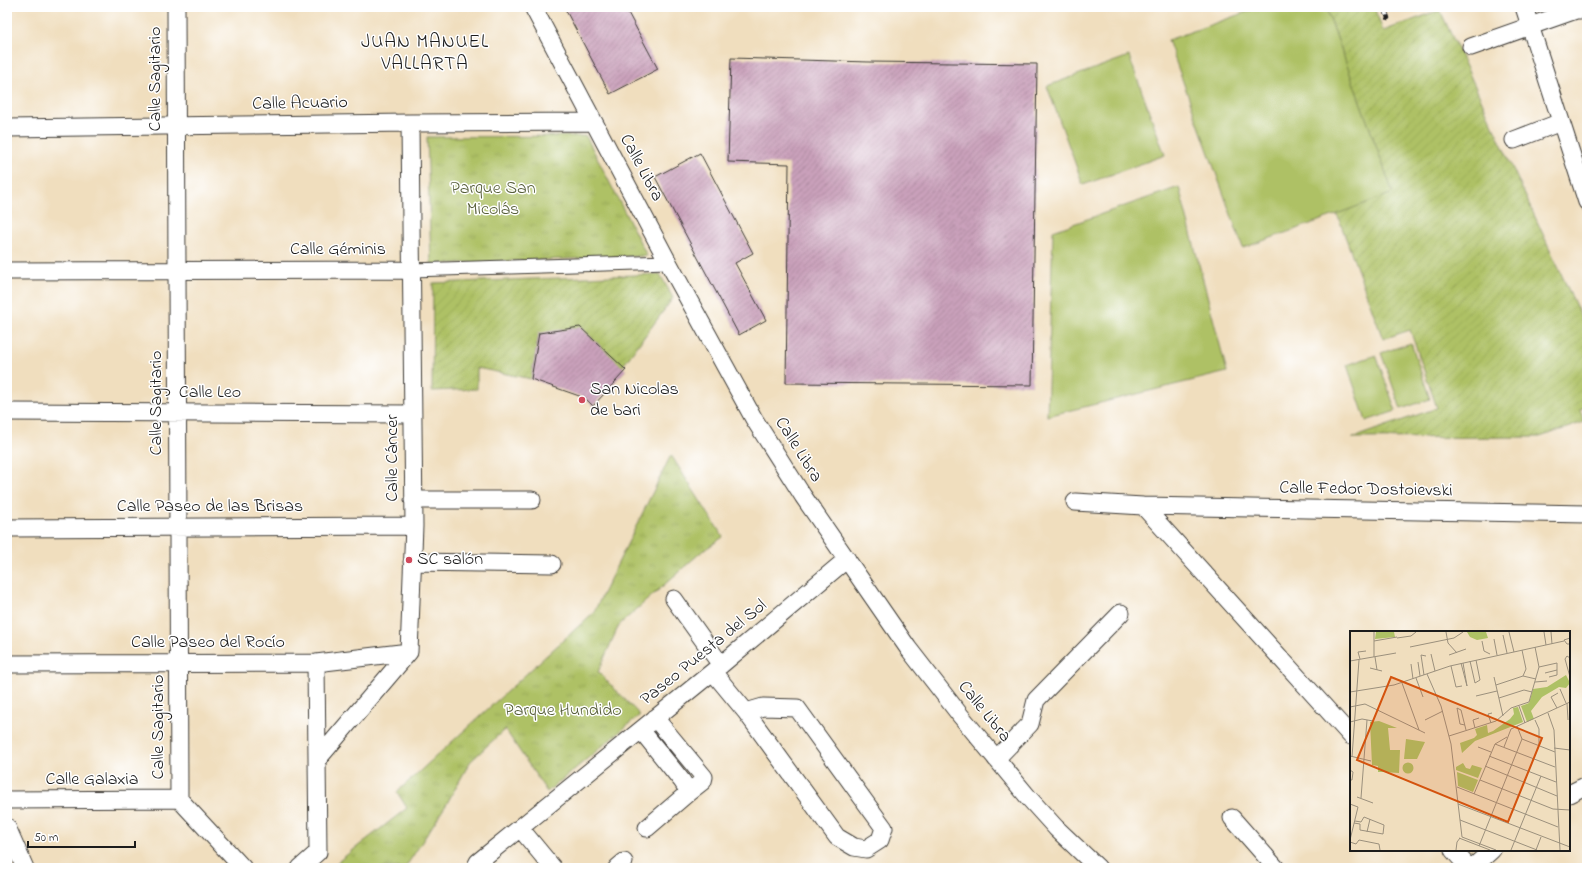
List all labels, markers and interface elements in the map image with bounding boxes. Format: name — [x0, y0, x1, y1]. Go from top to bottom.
street label: Calle Sagitario — [143, 27, 170, 131]
district label: JUAN MANUEL VALLARTA — [361, 29, 489, 78]
street label: Calle Acuario — [252, 90, 348, 118]
street label: Calle Libra — [612, 130, 670, 206]
park label: Parque San Micolás — [450, 176, 536, 223]
street label: Calle Géminis — [290, 237, 386, 263]
street label: Calle Sagitario — [144, 351, 171, 455]
place label: San Nicolas de bari — [590, 377, 679, 424]
street label: Calle Leo — [179, 380, 241, 406]
marker: San Nicolas de bari — [577, 395, 587, 405]
street label: Calle Libra — [768, 412, 828, 488]
street label: Calle Cáncer — [380, 414, 406, 502]
street label: Calle Fedor Dostoievski — [1279, 475, 1453, 505]
street label: Calle Paseo de las Brisas — [117, 494, 303, 520]
place label: SC salón — [417, 547, 483, 573]
marker: SC salón — [404, 555, 414, 565]
street label: Paseo Puesta del Sol — [635, 594, 773, 712]
street label: Calle Paseo del Rocío — [131, 630, 285, 656]
inset map — [1350, 631, 1570, 851]
street label: Calle Sagitario — [146, 675, 173, 779]
street label: Calle Libra — [951, 675, 1017, 749]
park label: Parque Hundido — [504, 698, 622, 724]
street label: Calle Galaxia — [46, 767, 139, 793]
scale bar — [28, 823, 135, 849]
text: 50 m — [34, 829, 58, 847]

